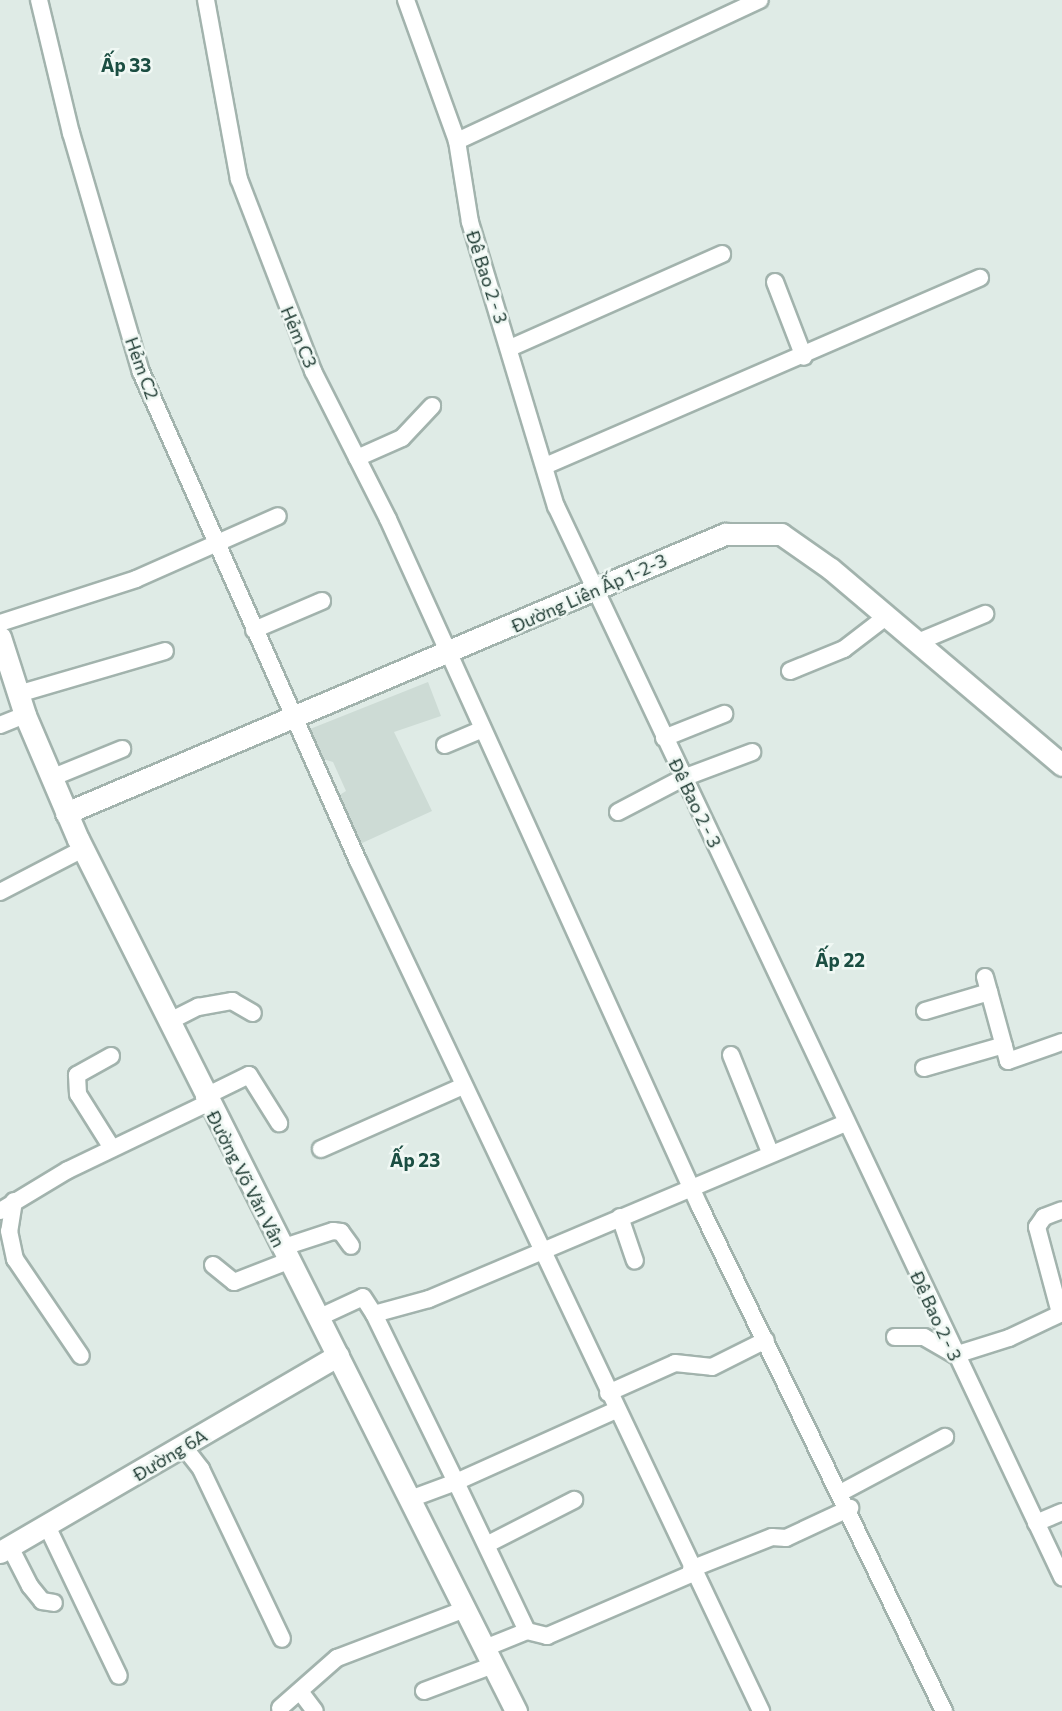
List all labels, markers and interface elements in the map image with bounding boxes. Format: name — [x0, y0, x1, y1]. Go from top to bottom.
district label: Ấp 33 — [101, 54, 151, 76]
street label: Đê Bao 2 - 3 — [462, 228, 512, 326]
street label: Hẻm C3 — [276, 303, 322, 371]
street label: Hẻm C2 — [121, 334, 163, 402]
street label: Đường Liên Ấp 1-2-3 — [508, 549, 670, 637]
street label: Đê Bao 2 - 3 — [664, 755, 726, 851]
district label: Ấp 22 — [815, 949, 865, 971]
street label: Đường Võ Văn Vân — [202, 1107, 290, 1251]
district label: Ấp 23 — [390, 1149, 440, 1171]
street label: Đê Bao 2 - 3 — [906, 1268, 966, 1364]
street label: Đường 6A — [129, 1424, 211, 1486]

